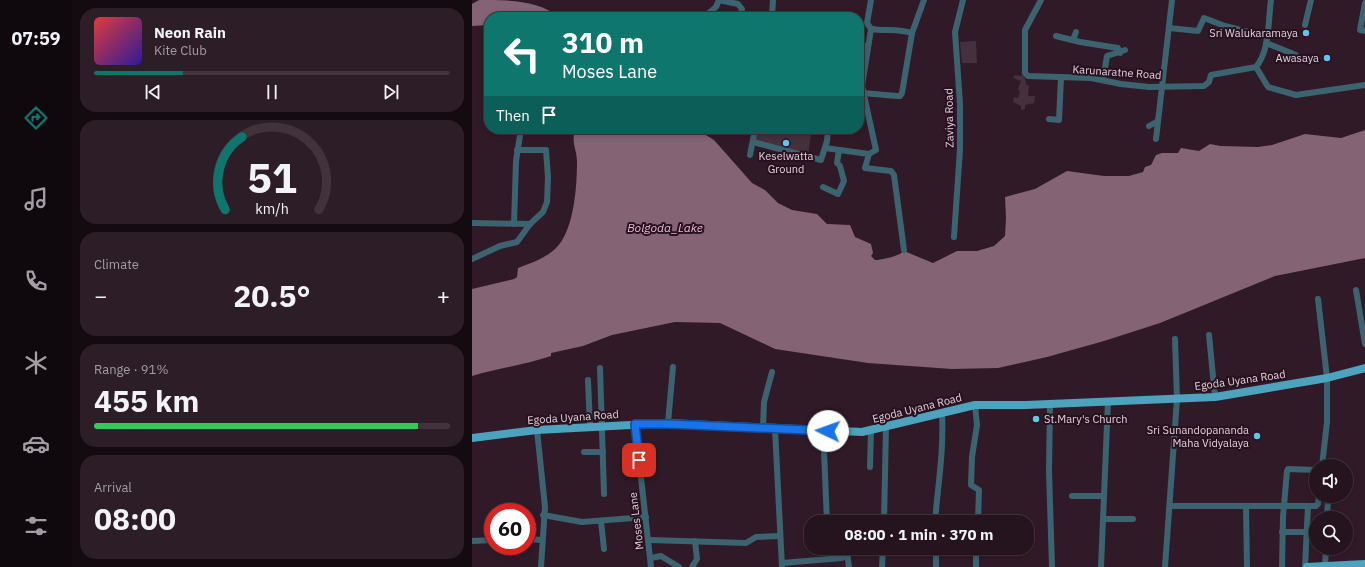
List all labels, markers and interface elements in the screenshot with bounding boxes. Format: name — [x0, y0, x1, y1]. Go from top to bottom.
text: Neon Rain — [154, 23, 226, 42]
text: 310 m — [562, 24, 644, 61]
place label: Sri Walukaramaya — [1209, 26, 1298, 40]
text: 07:59 — [11, 27, 61, 50]
icon: left — [496, 28, 548, 80]
marker: Sri Walukaramaya — [1301, 28, 1311, 38]
text: Kite Club — [154, 42, 207, 59]
place label: Awasaya — [1275, 51, 1319, 65]
marker: Awasaya — [1322, 53, 1332, 63]
text: Moses Lane — [562, 60, 657, 83]
street label: Karunaratne Road — [1072, 62, 1162, 82]
icon: previous — [142, 81, 164, 103]
icon: pause — [261, 81, 283, 103]
icon: next — [380, 81, 402, 103]
street label: Zaviya Road — [941, 88, 957, 148]
icon: directions — [22, 104, 50, 132]
icon: arrive — [538, 104, 560, 126]
text: Then — [496, 106, 530, 125]
marker: Keselwatta Ground — [781, 138, 791, 148]
place label: Keselwatta Ground — [759, 149, 814, 176]
text: 51 — [247, 150, 297, 204]
icon: music — [22, 185, 50, 213]
text: km/h — [255, 198, 289, 217]
water label: Bolgoda_Lake — [627, 220, 703, 235]
text: Climate — [94, 256, 139, 273]
icon: phone — [22, 267, 50, 295]
text: 20.5° — [233, 276, 311, 315]
text: − — [94, 281, 107, 310]
text: + — [437, 281, 450, 310]
icon: climate — [22, 349, 50, 377]
text: Range · 91% — [94, 361, 168, 378]
street label: Egoda Uyana Road — [1194, 367, 1286, 393]
text: 455 km — [94, 381, 199, 420]
street label: Egoda Uyana Road — [871, 390, 963, 426]
street label: Egoda Uyana Road — [527, 407, 619, 427]
position arrow — [807, 410, 849, 452]
place label: St.Mary's Church — [1044, 412, 1128, 426]
marker: St.Mary's Church — [1031, 414, 1041, 424]
place label: Sri Sunandopananda Maha Vidyalaya — [1147, 423, 1249, 450]
icon: car — [22, 430, 50, 458]
marker: Sri Sunandopananda Maha Vidyalaya — [1252, 431, 1262, 441]
pin — [622, 443, 656, 477]
icon: arrive — [628, 449, 650, 471]
map controls — [1309, 459, 1353, 555]
button: sound — [1309, 459, 1353, 503]
text: Arrival — [94, 479, 132, 496]
street label: Moses Lane — [626, 491, 646, 551]
text: 08:00 — [94, 499, 176, 538]
speed limit sign: 60 — [484, 503, 536, 555]
button: search — [1309, 511, 1353, 555]
icon: filters — [22, 512, 50, 540]
text: 08:00 · 1 min · 370 m — [845, 525, 993, 544]

